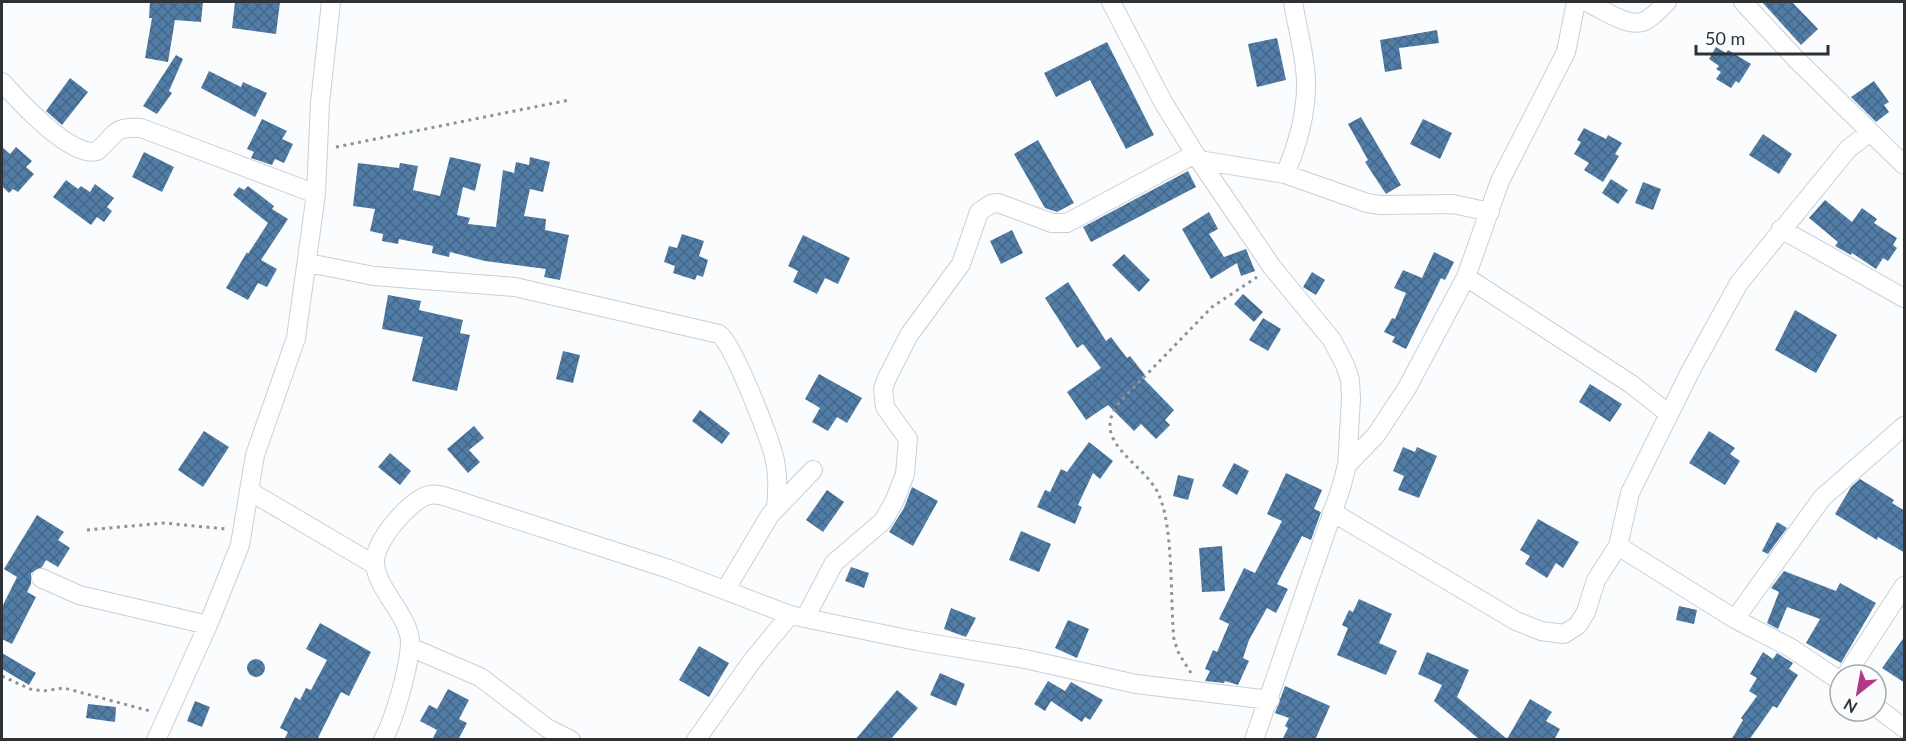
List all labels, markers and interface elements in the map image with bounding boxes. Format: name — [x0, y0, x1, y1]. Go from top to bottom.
scale bar — [1696, 18, 1828, 56]
text: 50 m — [1705, 27, 1745, 49]
north arrow — [1828, 663, 1888, 723]
text: N — [1840, 695, 1860, 718]

